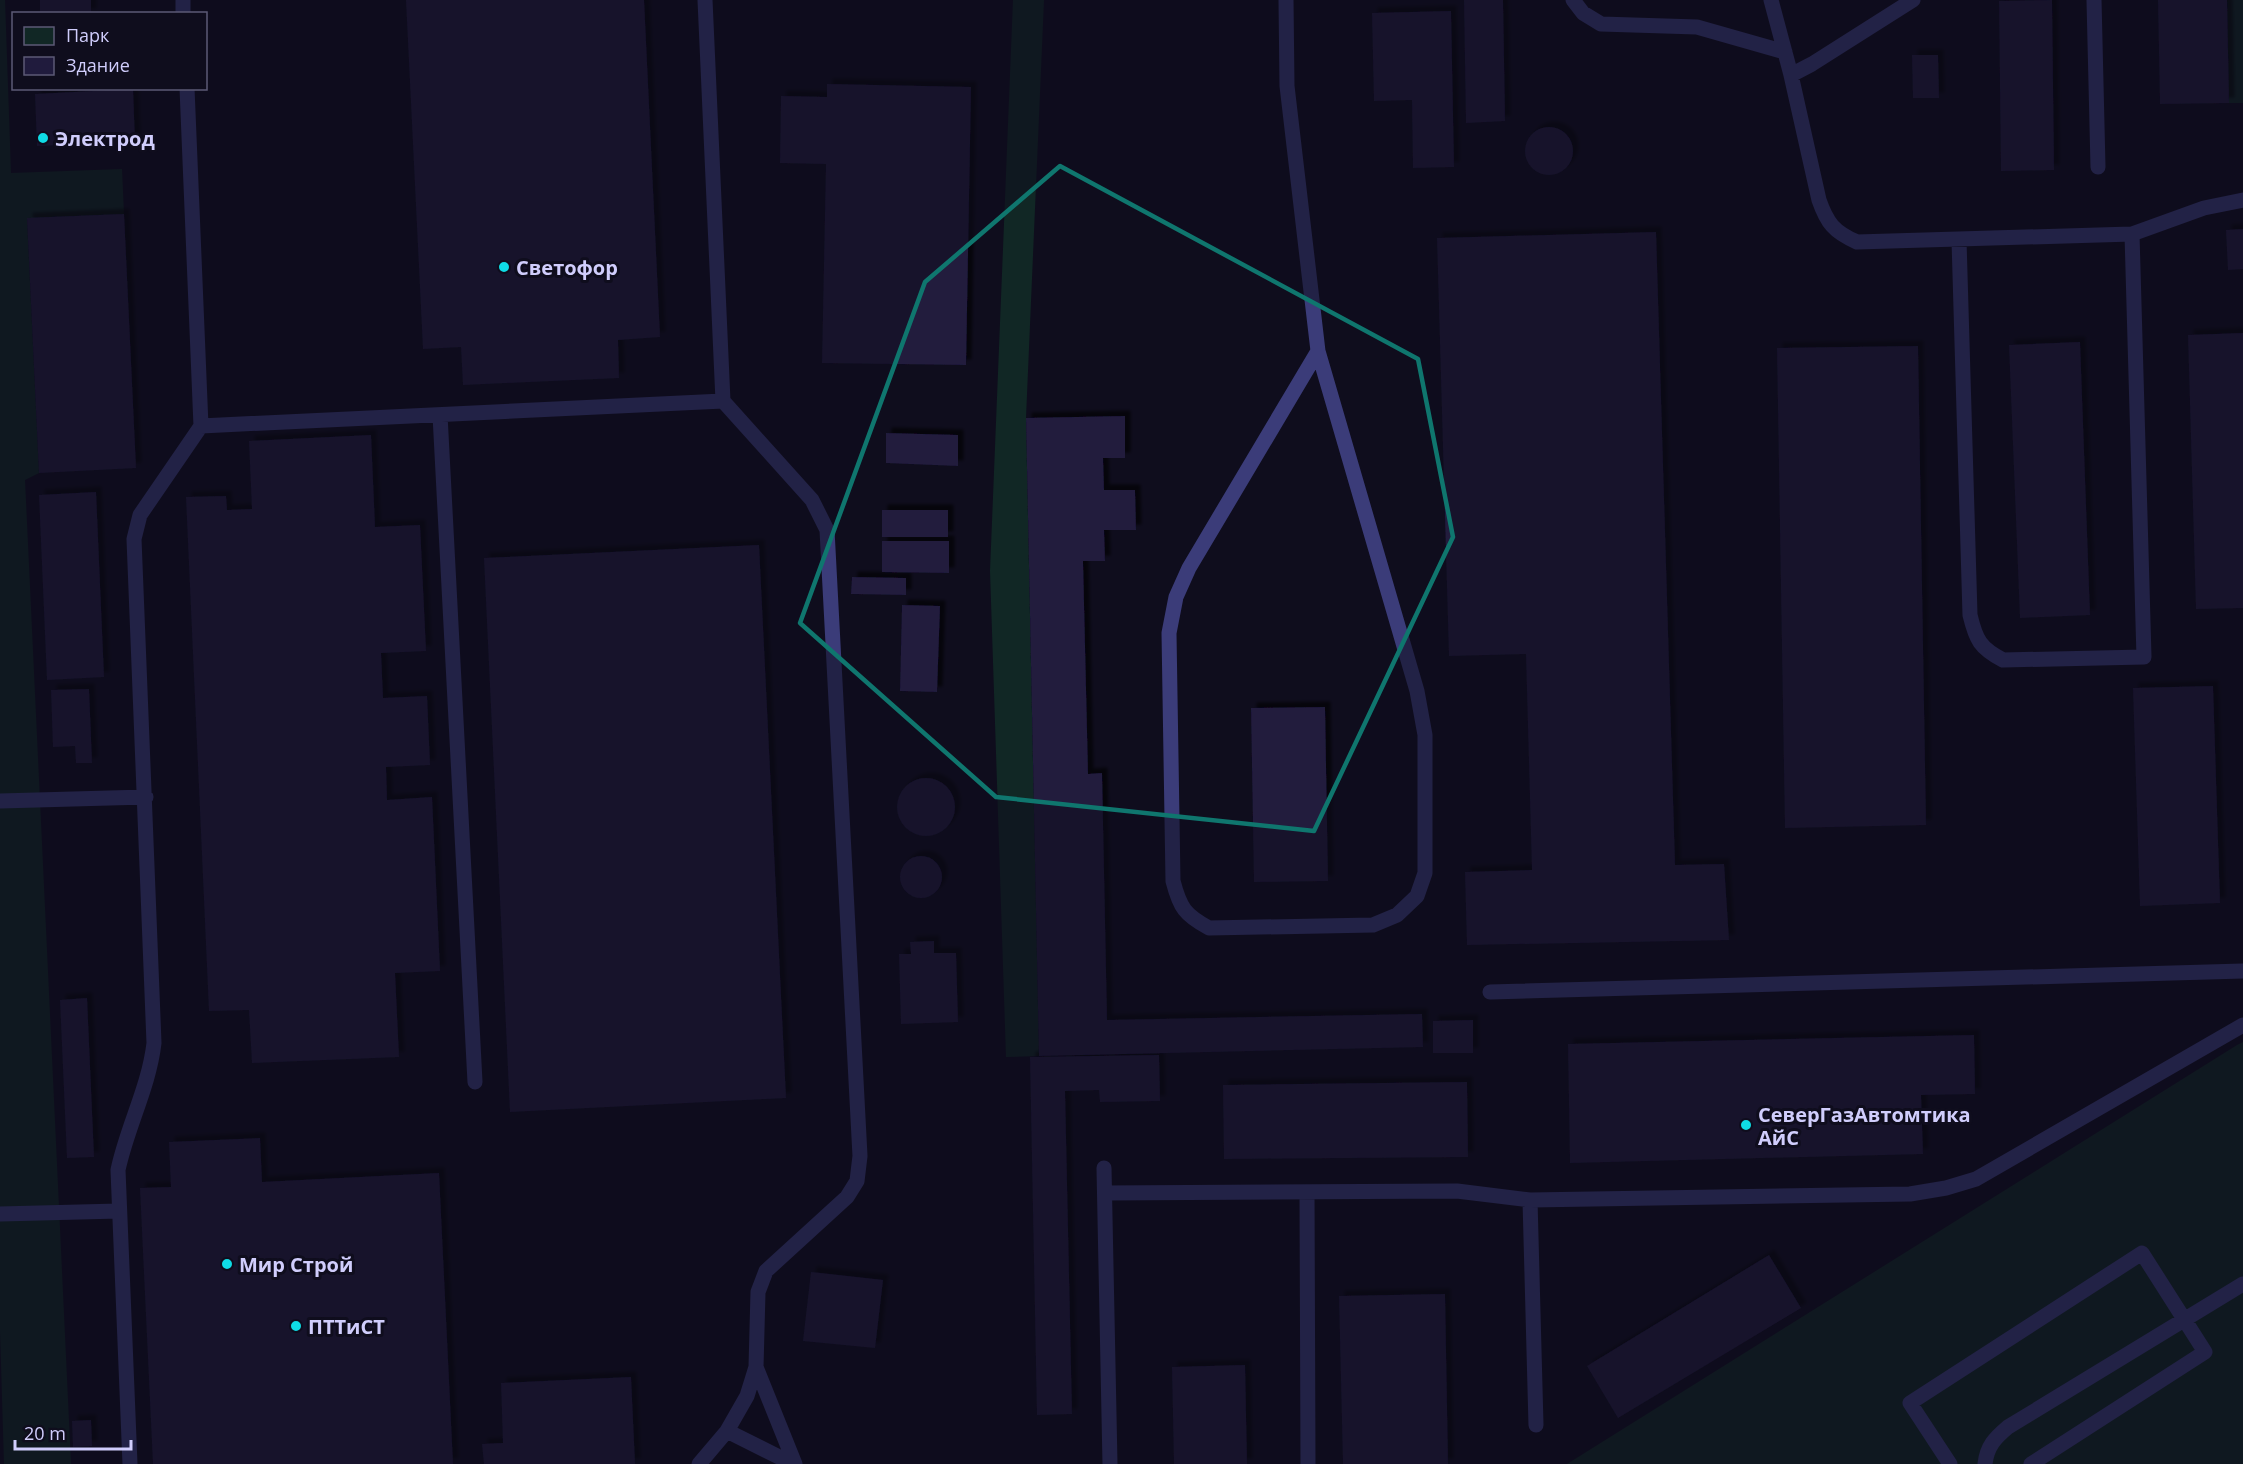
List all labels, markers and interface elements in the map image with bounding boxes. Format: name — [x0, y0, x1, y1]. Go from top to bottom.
legend — [12, 12, 207, 90]
text: Парк — [66, 23, 110, 47]
text: Здание — [66, 53, 130, 77]
place label: Электрод — [55, 125, 155, 152]
marker: Электрод — [36, 131, 50, 145]
place label: Светофор — [516, 254, 618, 281]
marker: Светофор — [497, 260, 511, 274]
place label: СеверГазАвтомтика АйС — [1758, 1101, 1971, 1151]
marker: СеверГазАвтомтика АйС — [1739, 1118, 1753, 1132]
place label: Мир Строй — [239, 1251, 353, 1278]
marker: Мир Строй — [220, 1257, 234, 1271]
place label: ПТТиСТ — [308, 1313, 385, 1340]
marker: ПТТиСТ — [289, 1319, 303, 1333]
scale bar — [15, 1413, 130, 1451]
text: 20 m — [24, 1421, 66, 1445]

